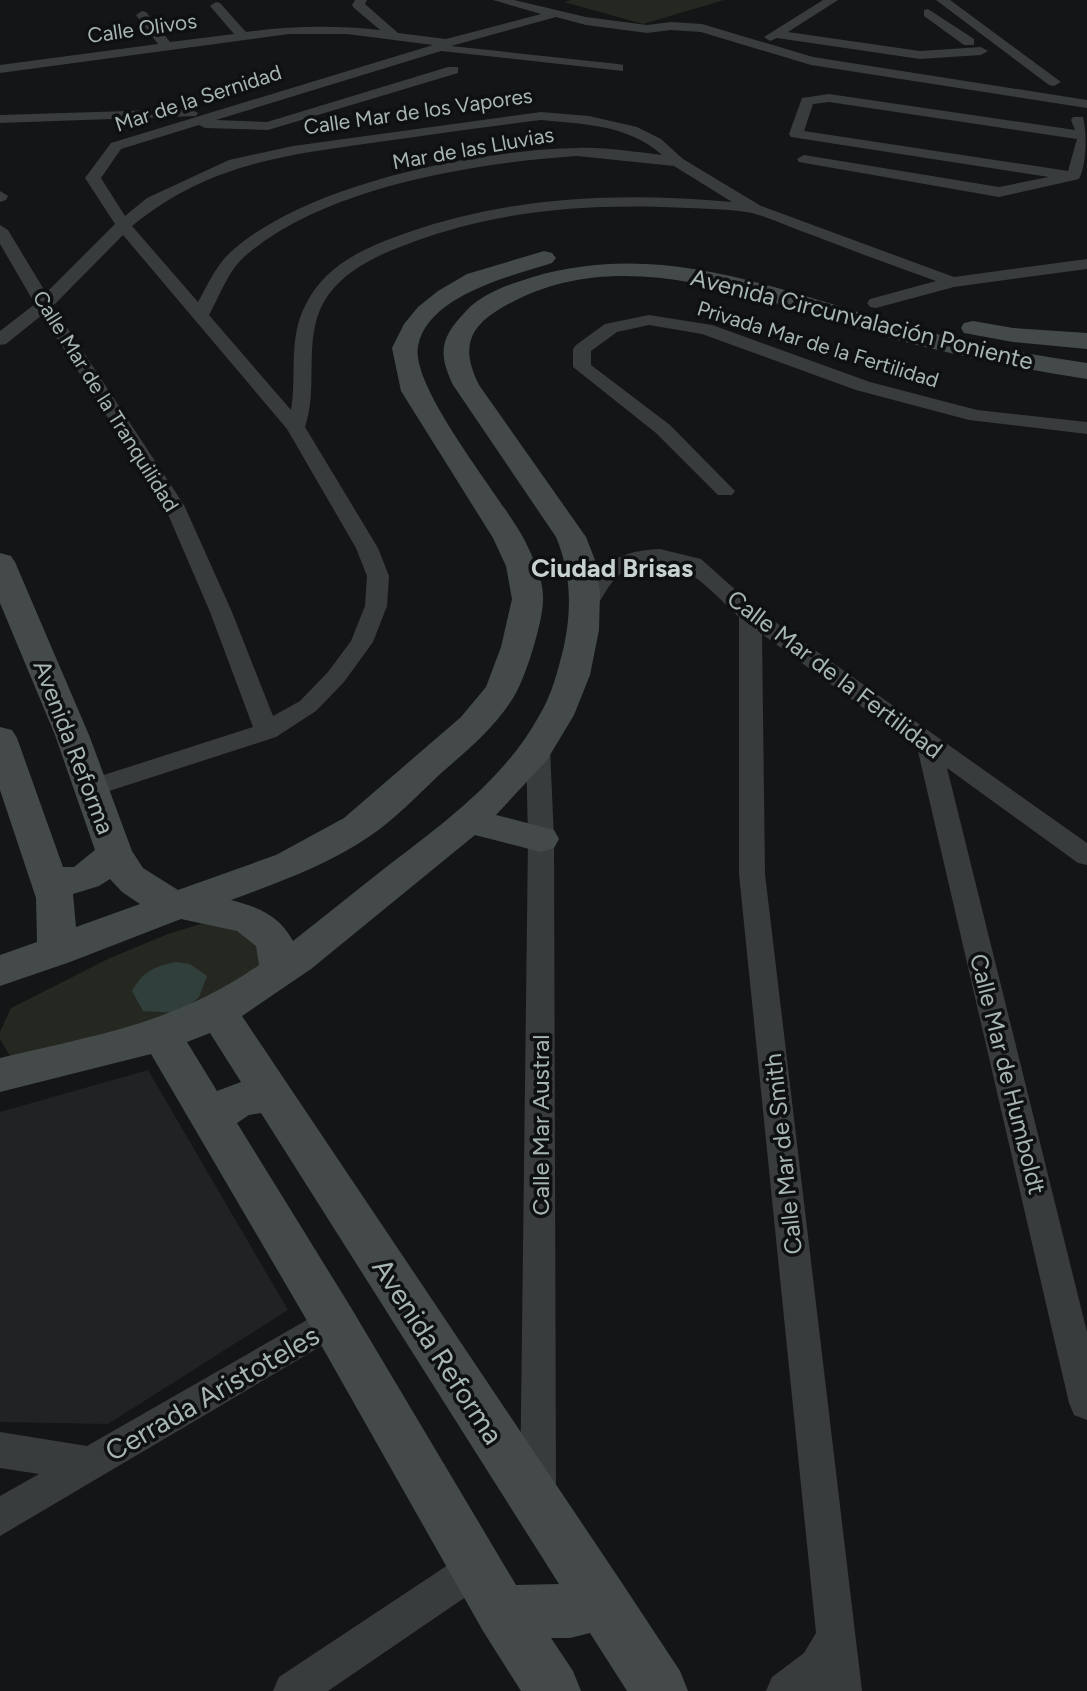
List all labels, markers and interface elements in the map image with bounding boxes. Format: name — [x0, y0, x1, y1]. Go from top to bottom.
street label: Calle Olivos — [86, 8, 198, 48]
street label: Mar de la Sernidad — [112, 59, 284, 137]
street label: Calle Mar de los Vapores — [302, 83, 534, 139]
street label: Mar de las Lluvias — [390, 121, 556, 175]
street label: Avenida Circunvalación Poniente — [688, 262, 1036, 376]
street label: Calle Mar de la Tranquilidad — [28, 286, 184, 516]
street label: Privada Mar de la Fertilidad — [694, 295, 942, 393]
district label: Ciudad Brisas — [531, 552, 693, 584]
street label: Calle Mar de la Fertilidad — [722, 584, 948, 764]
street label: Avenida Reforma — [27, 656, 121, 838]
street label: Calle Mar de Humboldt — [964, 951, 1052, 1197]
street label: Calle Mar Austral — [526, 1034, 555, 1216]
street label: Calle Mar de Smith — [758, 1052, 808, 1256]
street label: Avenida Reforma — [365, 1252, 511, 1450]
street label: Cerrada Aristoteles — [99, 1318, 325, 1468]

